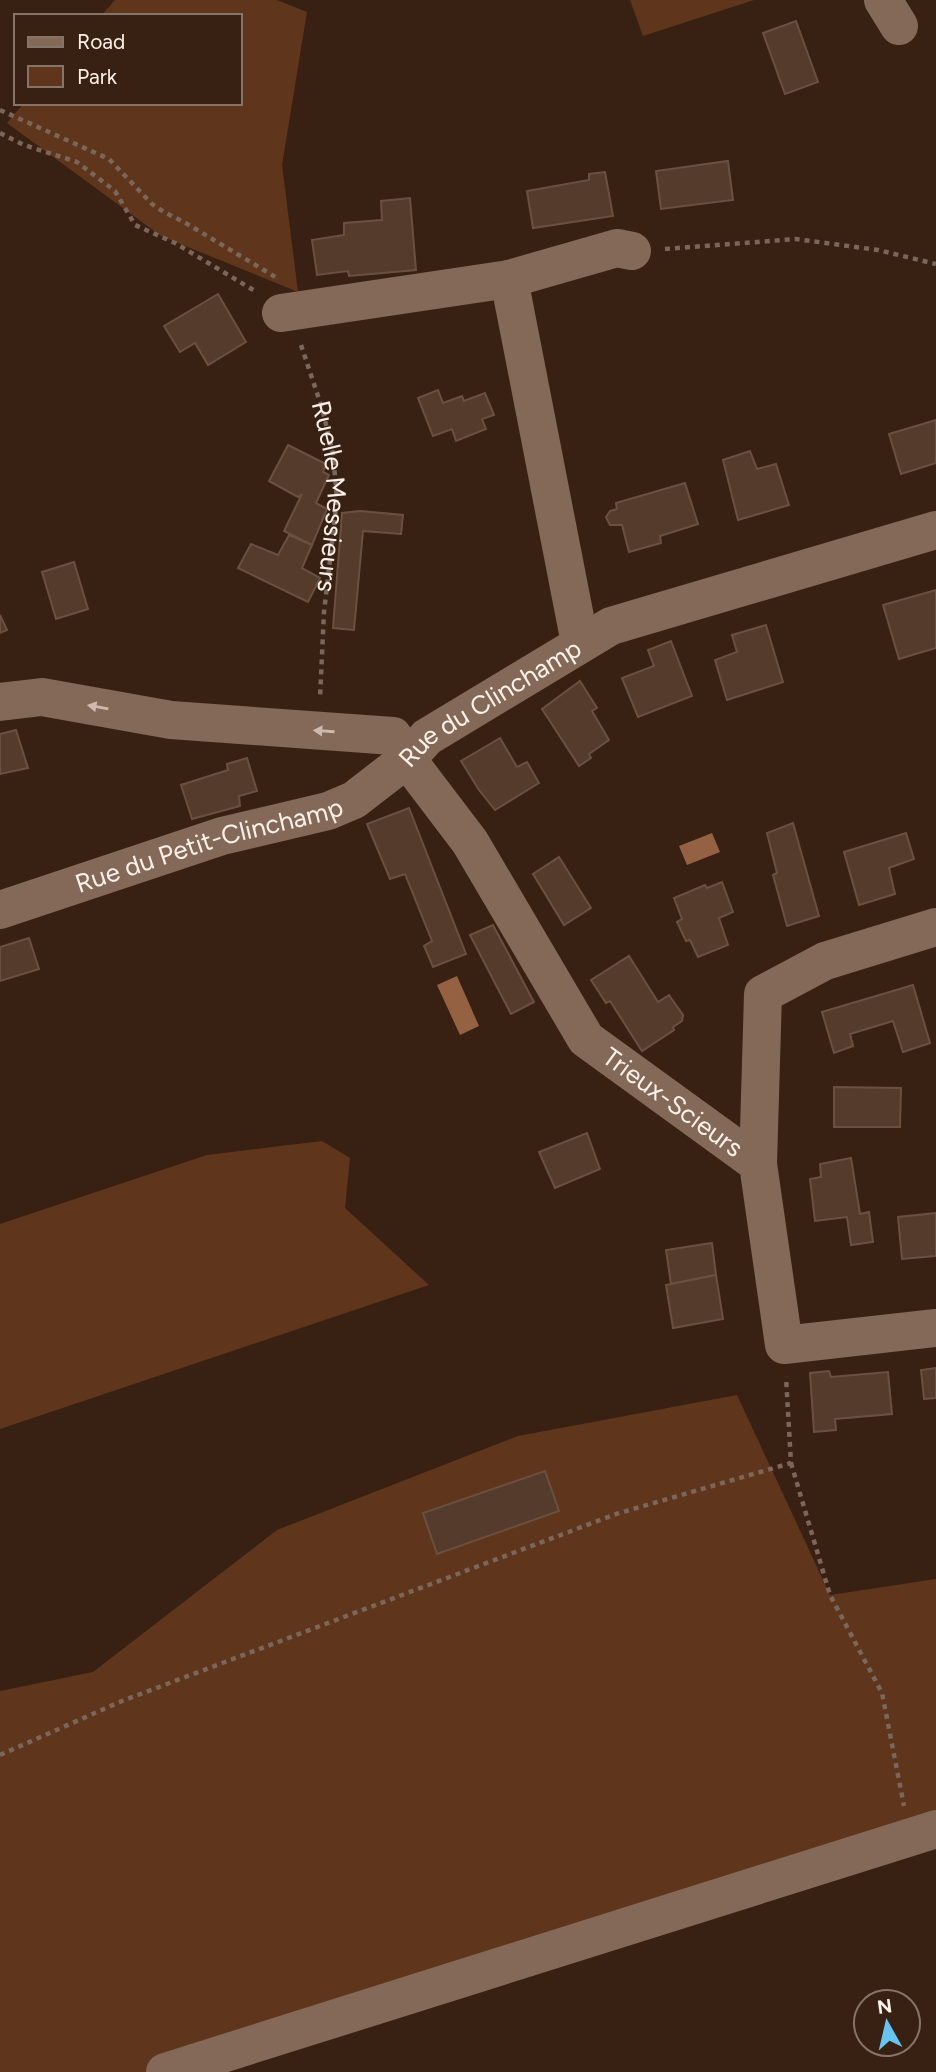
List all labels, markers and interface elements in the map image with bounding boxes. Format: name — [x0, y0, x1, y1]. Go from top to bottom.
legend — [14, 14, 242, 105]
text: Road — [77, 29, 125, 54]
text: Park — [77, 64, 118, 89]
street label: Ruelle Messieurs — [305, 397, 353, 594]
street label: Rue du Clinchamp — [392, 632, 587, 774]
one-way arrow — [87, 701, 109, 712]
one-way arrow — [313, 725, 335, 736]
street label: Rue du Petit-Clinchamp — [71, 790, 348, 900]
street label: Trieux-Scieurs — [596, 1040, 749, 1164]
north arrow — [852, 1988, 922, 2058]
text: N — [876, 1994, 894, 2019]

